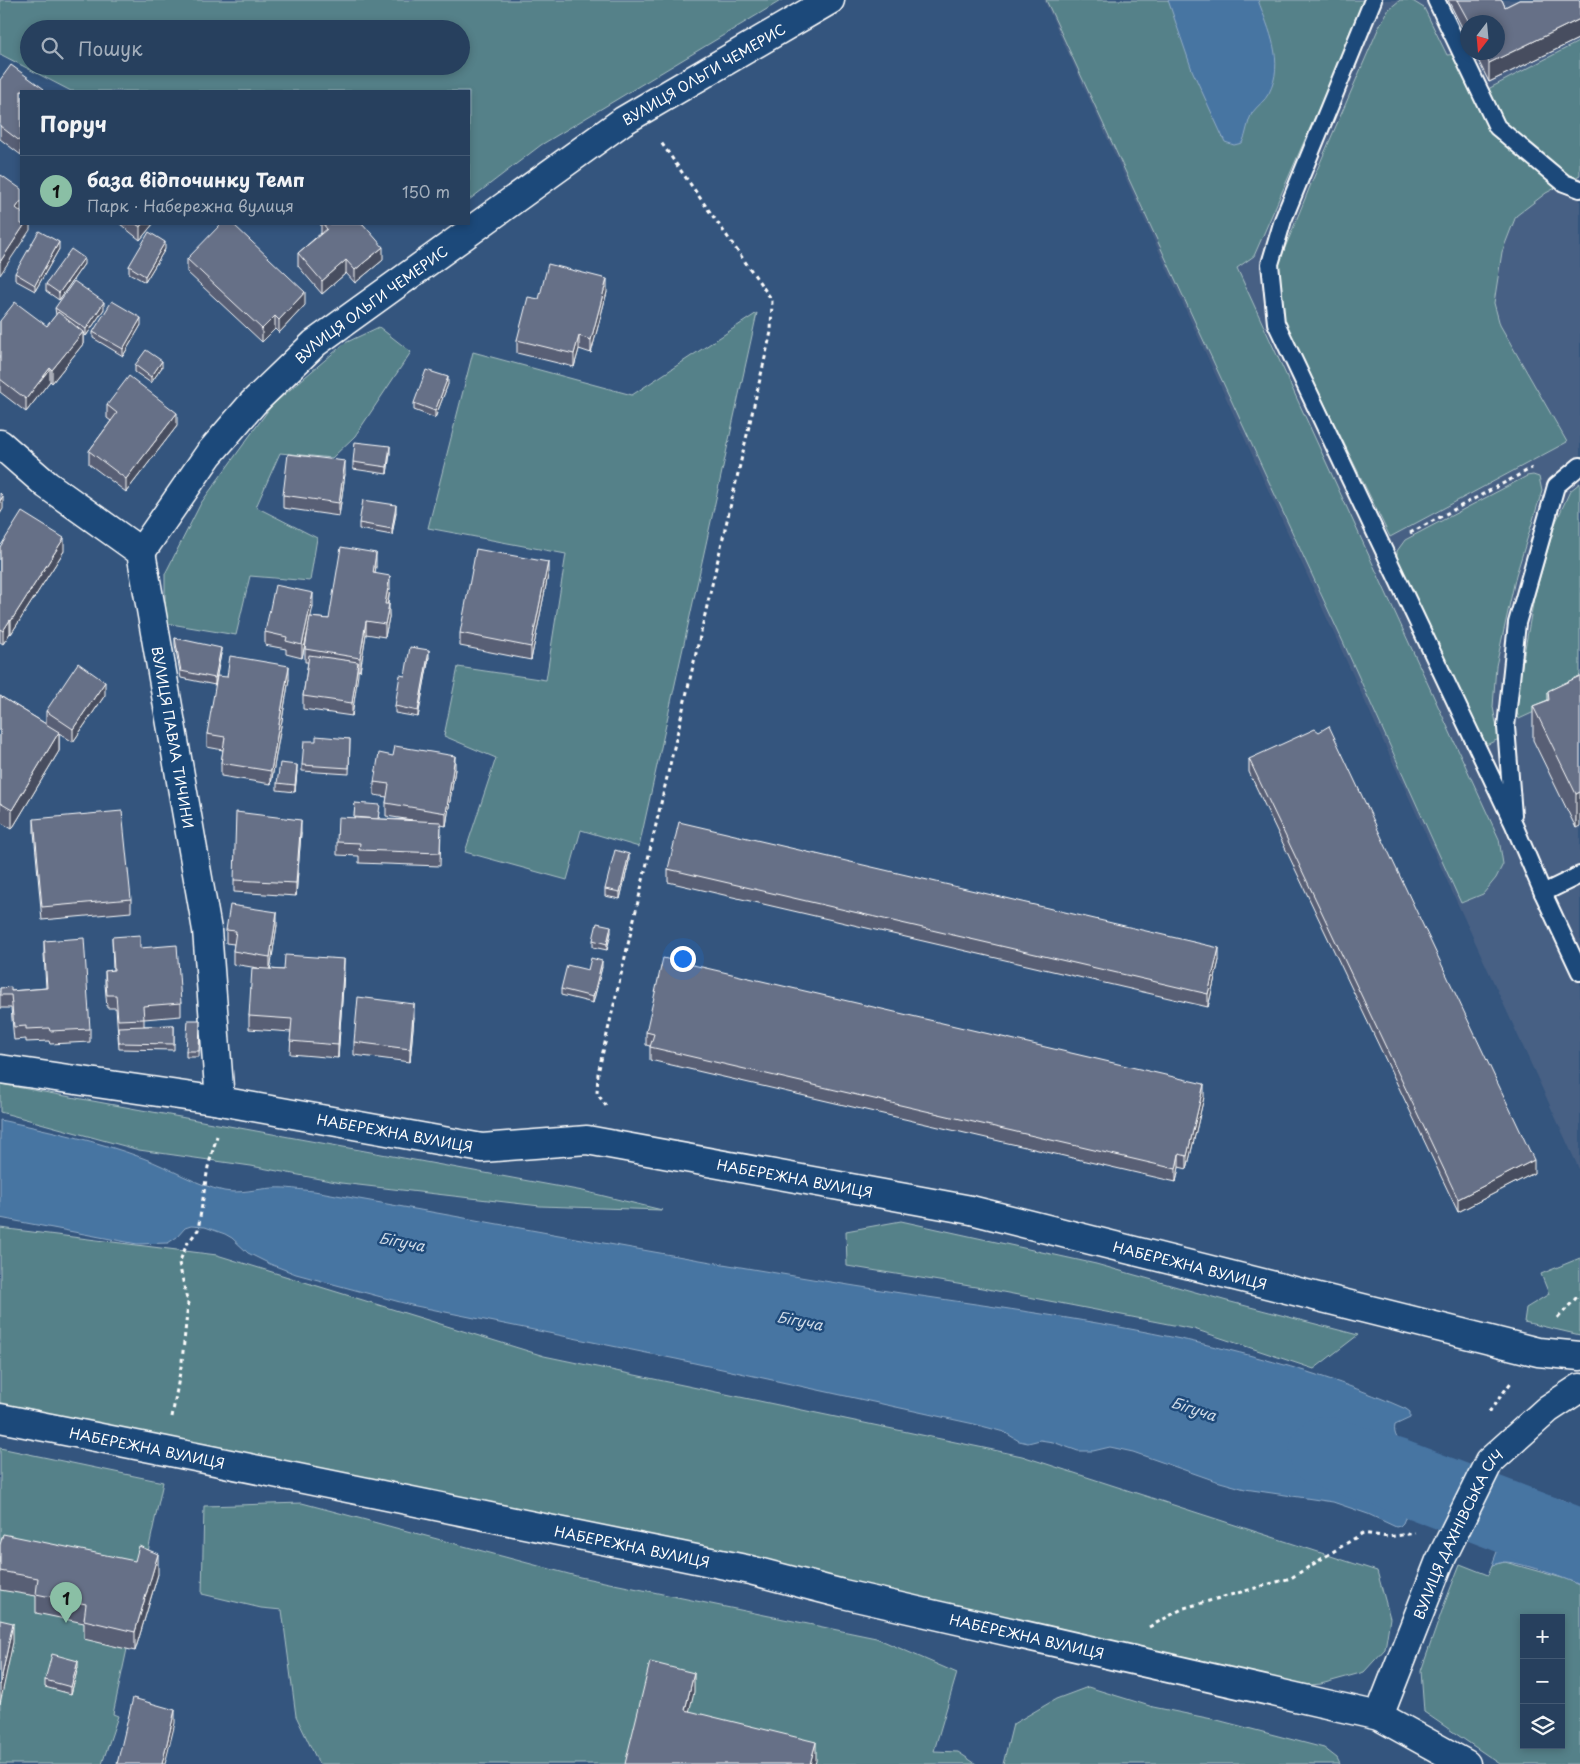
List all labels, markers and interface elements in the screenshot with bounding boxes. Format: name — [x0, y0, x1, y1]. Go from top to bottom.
north arrow — [1460, 15, 1505, 60]
street label: ВУЛИЦЯ ОЛЬГИ ЧЕМЕРИС — [618, 18, 789, 130]
search box — [20, 20, 470, 75]
icon: search — [38, 34, 66, 62]
text: Пошук — [78, 34, 143, 62]
text: Поруч — [40, 107, 107, 139]
text: база відпочинку Темп — [87, 165, 305, 193]
text: 1 — [52, 179, 60, 203]
text: 150 m — [402, 179, 450, 203]
text: Парк · Набережна вулиця — [87, 193, 294, 217]
street label: ВУЛИЦЯ ОЛЬГИ ЧЕМЕРИС — [290, 240, 452, 368]
street label: ВУЛИЦЯ ПАВЛА ТИЧИНИ — [147, 645, 200, 830]
your location — [670, 946, 696, 972]
street label: НАБЕРЕЖНА ВУЛИЦЯ — [315, 1108, 475, 1157]
street label: НАБЕРЕЖНА ВУЛИЦЯ — [715, 1153, 874, 1202]
water label: Бігуча — [377, 1225, 428, 1257]
street label: НАБЕРЕЖНА ВУЛИЦЯ — [1111, 1235, 1269, 1294]
water label: Бігуча — [775, 1304, 826, 1336]
water label: Бігуча — [1168, 1390, 1220, 1426]
street label: НАБЕРЕЖНА ВУЛИЦЯ — [68, 1422, 227, 1473]
street label: ВУЛИЦЯ ДАХНІВСЬКА СІЧ — [1408, 1444, 1507, 1622]
street label: НАБЕРЕЖНА ВУЛИЦЯ — [553, 1520, 712, 1572]
pin: 1 — [50, 1582, 82, 1623]
street label: НАБЕРЕЖНА ВУЛИЦЯ — [948, 1608, 1106, 1664]
map controls — [1520, 1614, 1565, 1749]
button: + — [1520, 1614, 1565, 1659]
button: − — [1520, 1659, 1565, 1704]
button: layers — [1520, 1704, 1565, 1749]

